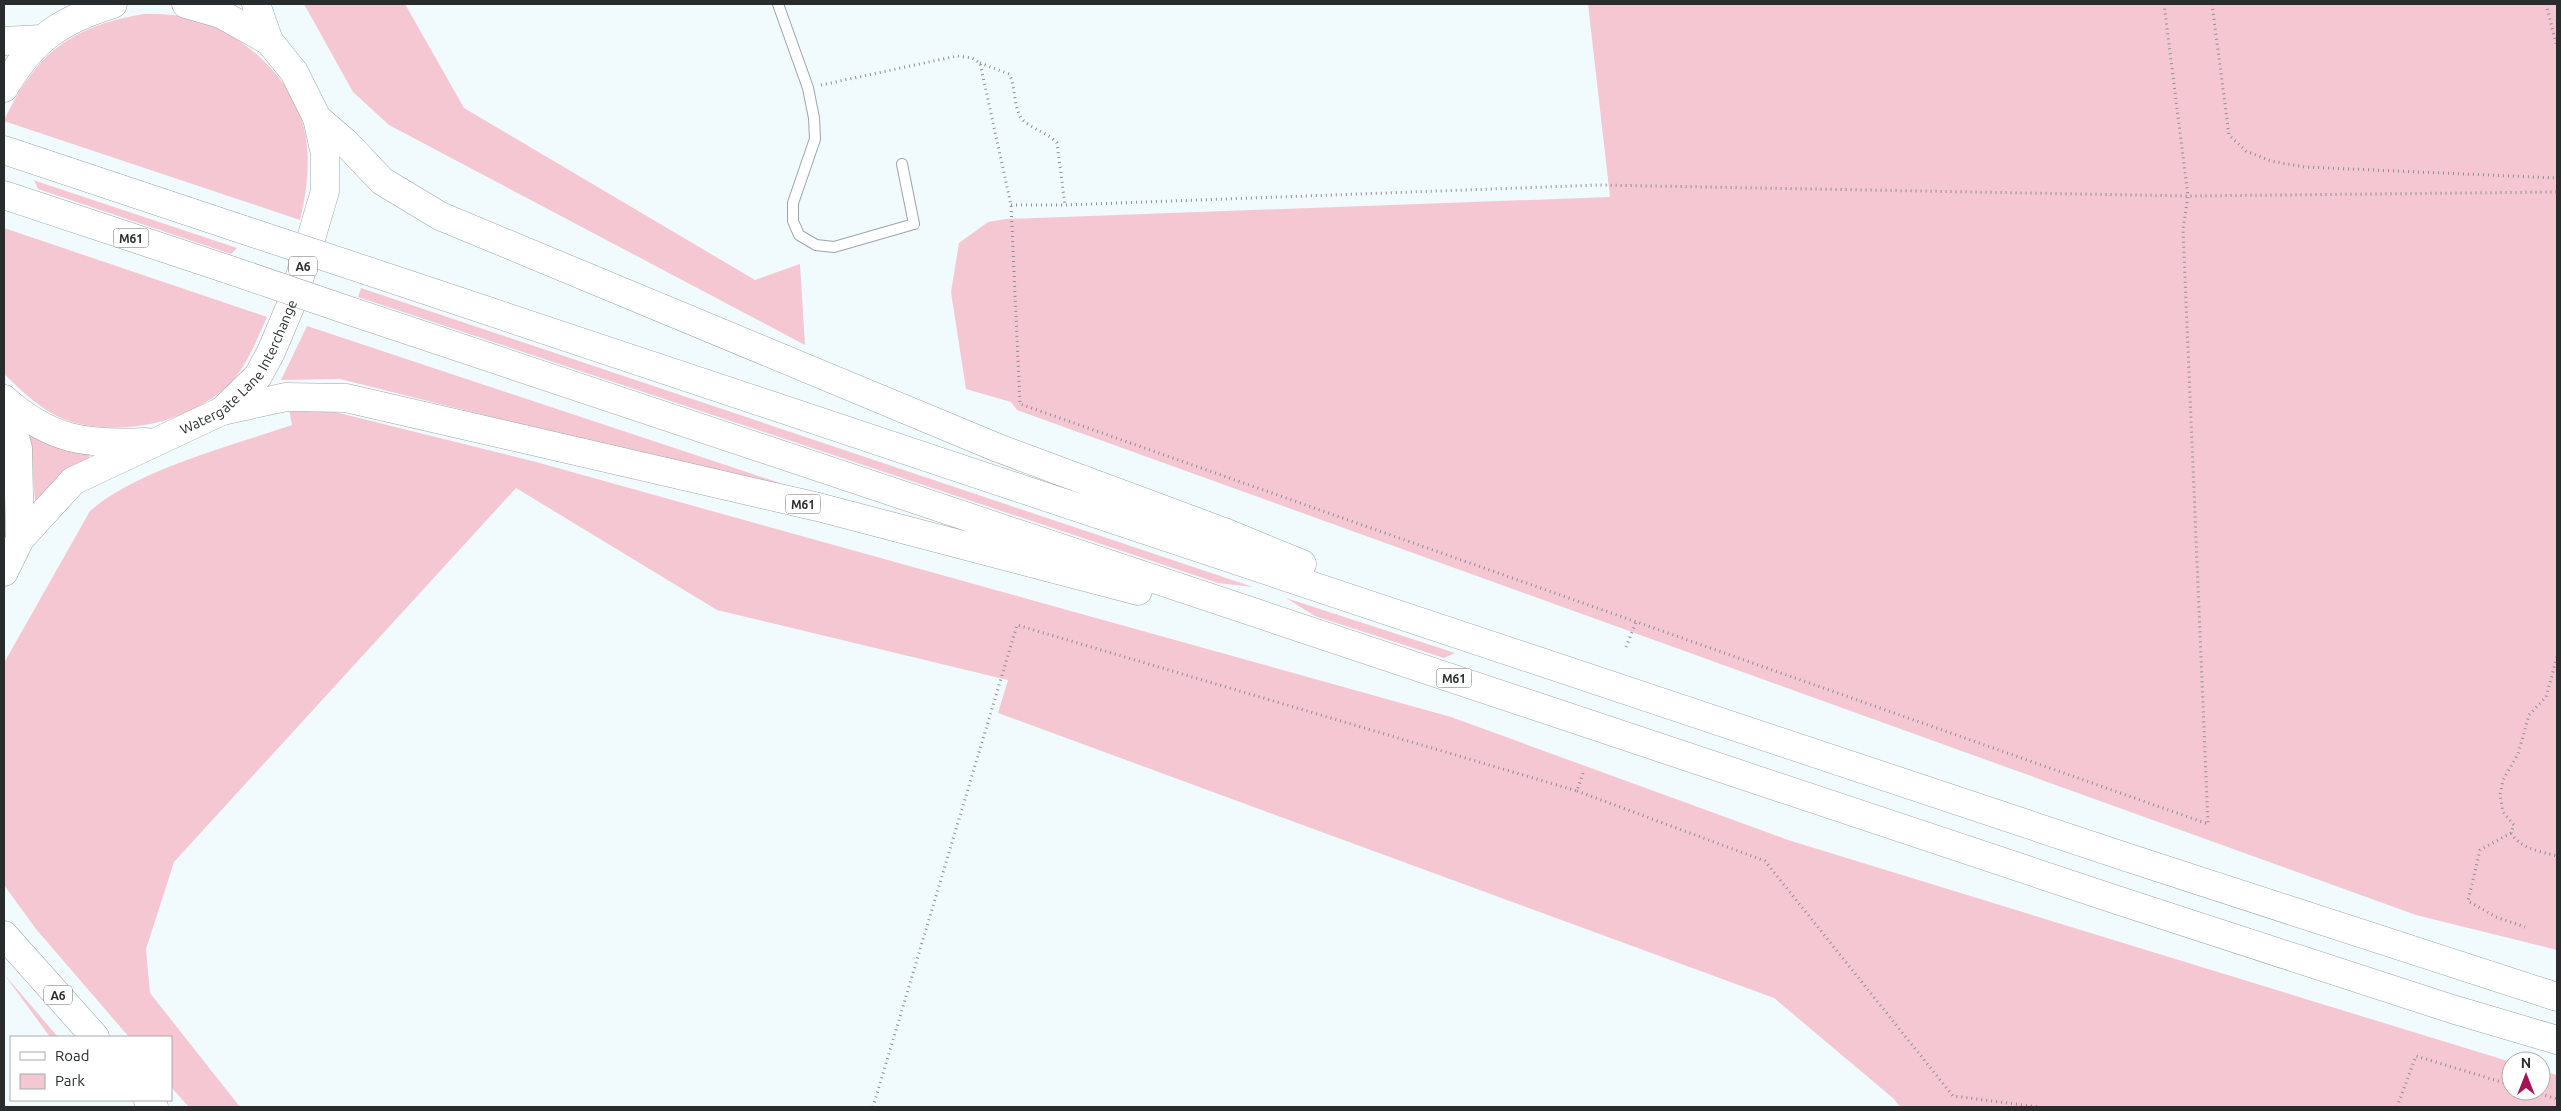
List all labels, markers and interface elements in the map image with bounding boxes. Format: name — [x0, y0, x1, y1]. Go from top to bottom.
road number: M61 — [114, 228, 148, 248]
road number: A6 — [289, 256, 317, 276]
street label: Watergate Lane Interchange — [178, 297, 300, 438]
road number: M61 — [786, 494, 820, 514]
road number: M61 — [1436, 668, 1472, 688]
road number: A6 — [44, 986, 72, 1004]
legend — [10, 1036, 172, 1101]
text: Road — [55, 1047, 90, 1064]
north arrow — [2501, 1051, 2551, 1101]
text: N — [2521, 1055, 2531, 1071]
text: Park — [55, 1072, 85, 1089]

